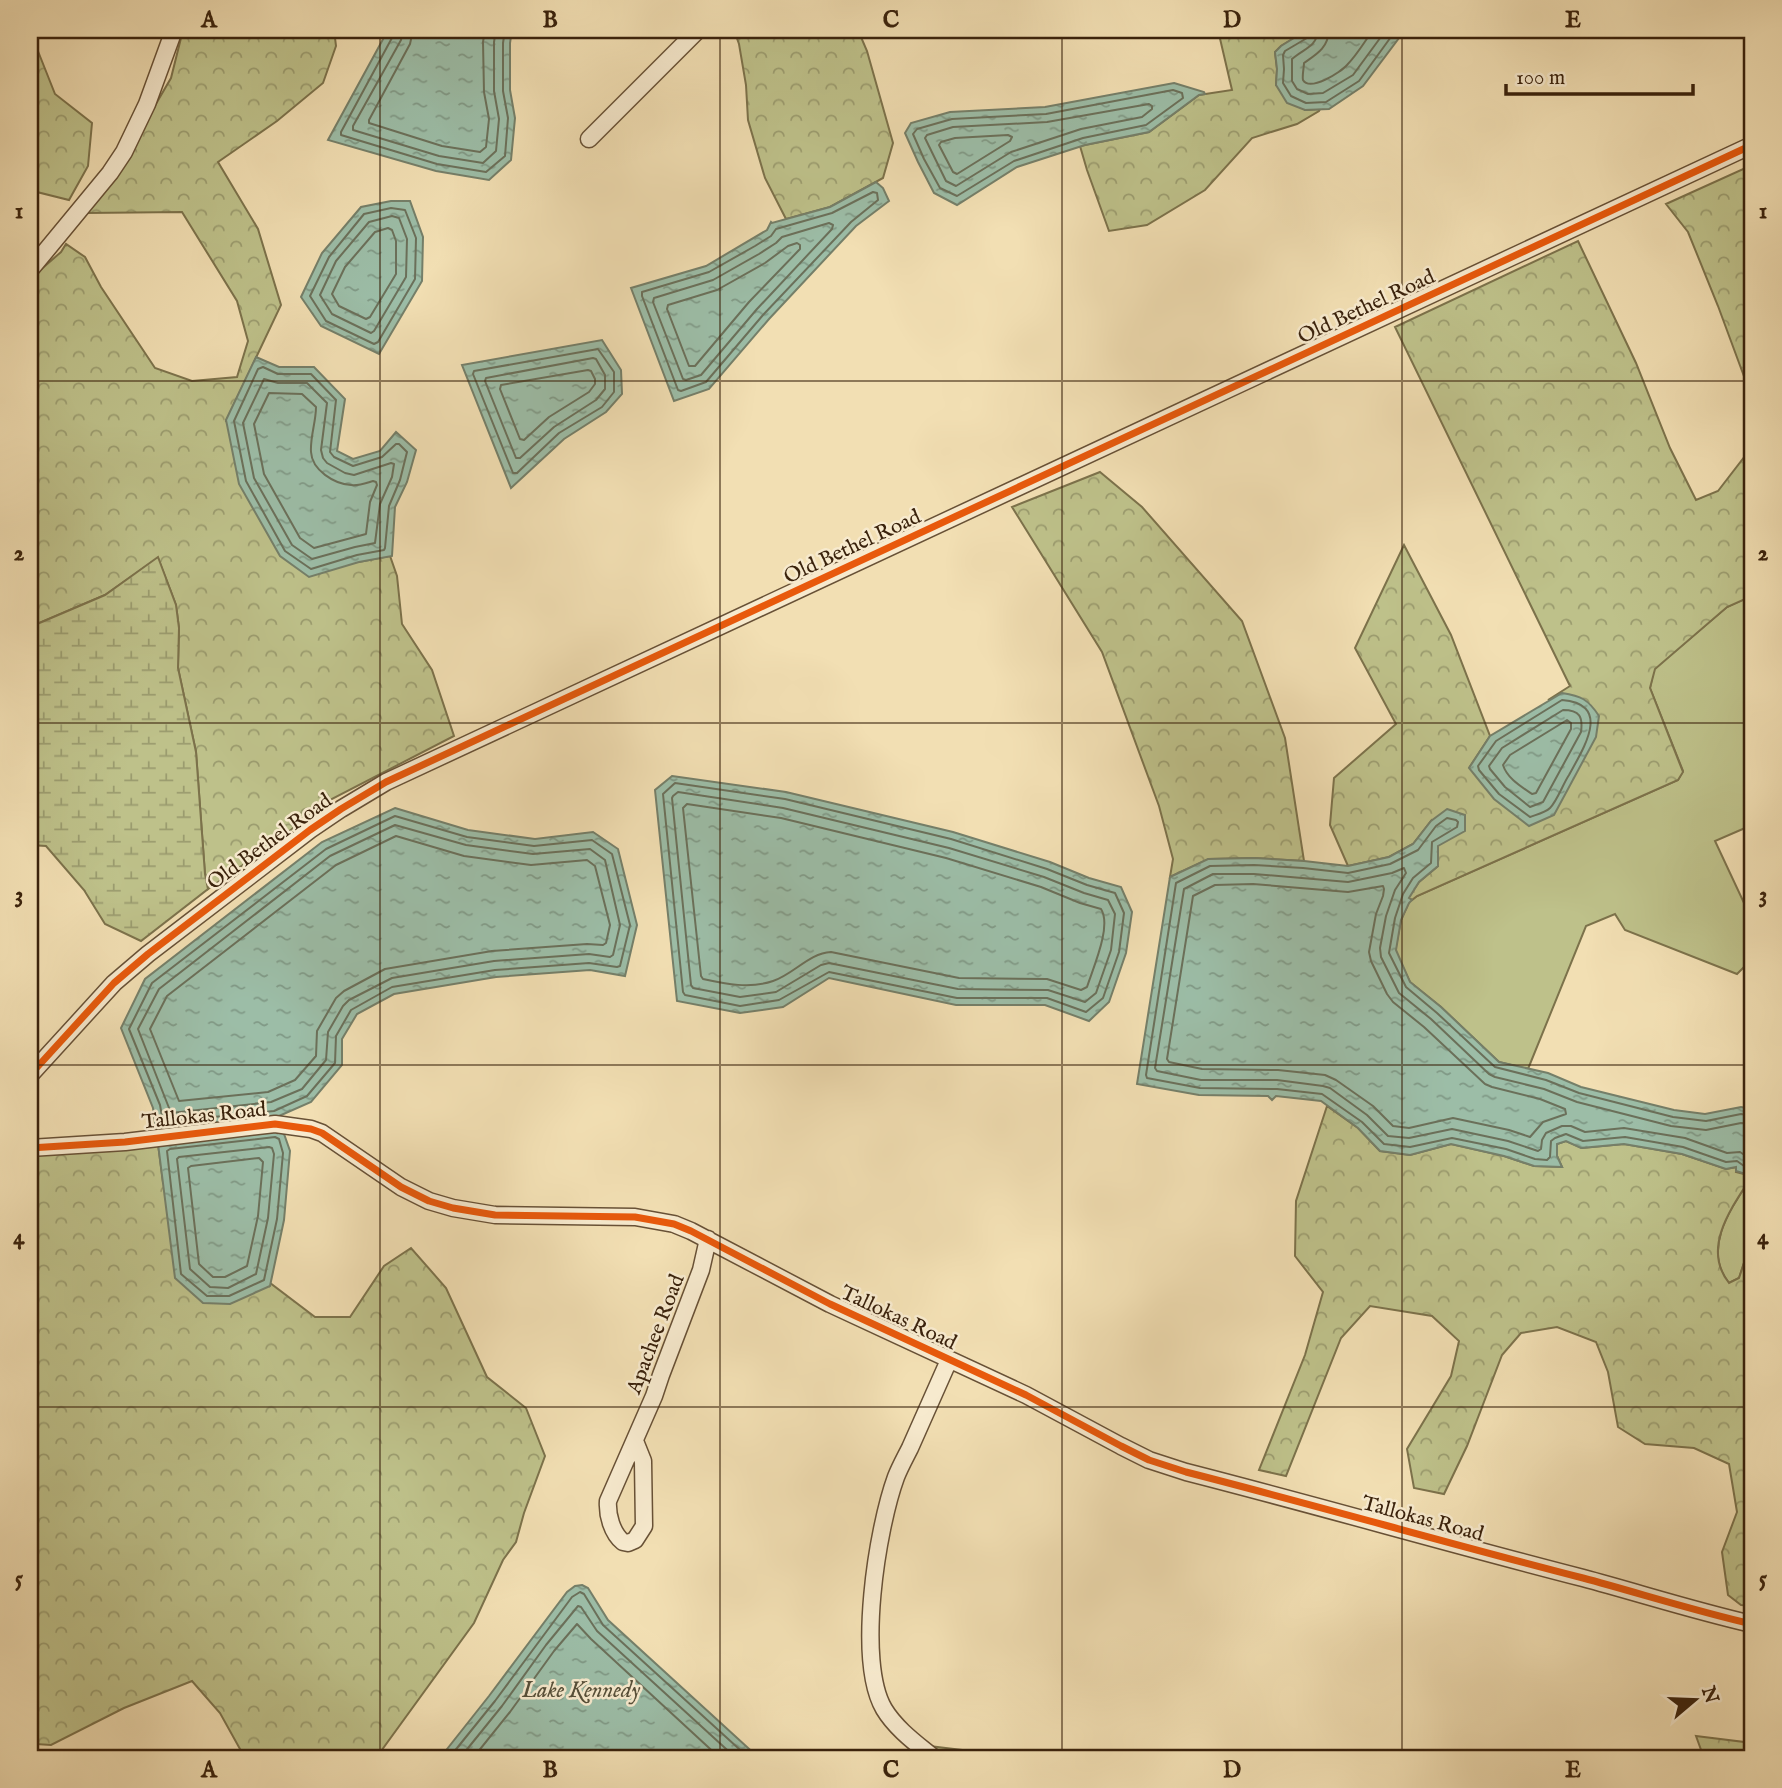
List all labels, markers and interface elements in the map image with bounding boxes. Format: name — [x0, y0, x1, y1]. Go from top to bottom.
text: A — [200, 6, 218, 35]
text: B — [542, 6, 558, 35]
text: C — [883, 6, 900, 35]
text: D — [1223, 6, 1241, 35]
text: E — [1565, 6, 1581, 35]
scale bar — [1506, 52, 1693, 96]
text: 100 m — [1516, 65, 1565, 92]
text: 1 — [15, 197, 23, 226]
text: 1 — [1759, 197, 1767, 226]
street label: Old Bethel Road — [1294, 263, 1440, 351]
street label: Old Bethel Road — [780, 503, 926, 591]
text: 2 — [14, 539, 25, 568]
text: 2 — [1758, 539, 1769, 568]
street label: Old Bethel Road — [202, 787, 338, 897]
text: 3 — [15, 881, 23, 910]
text: 3 — [1759, 881, 1767, 910]
street label: Tallokas Road — [141, 1096, 269, 1136]
text: 4 — [13, 1223, 25, 1252]
text: 4 — [1757, 1223, 1769, 1252]
street label: Apachee Road — [621, 1270, 692, 1399]
street label: Tallokas Road — [836, 1280, 962, 1357]
street label: Tallokas Road — [1359, 1490, 1487, 1549]
text: 5 — [15, 1565, 24, 1594]
text: 5 — [1759, 1565, 1768, 1594]
north arrow — [1660, 1666, 1730, 1736]
water label: Lake Kennedy — [521, 1676, 640, 1705]
text: N — [1695, 1682, 1723, 1707]
text: A — [200, 1756, 218, 1785]
text: B — [542, 1756, 558, 1785]
text: C — [883, 1756, 900, 1785]
text: D — [1223, 1756, 1241, 1785]
text: E — [1565, 1756, 1581, 1785]

